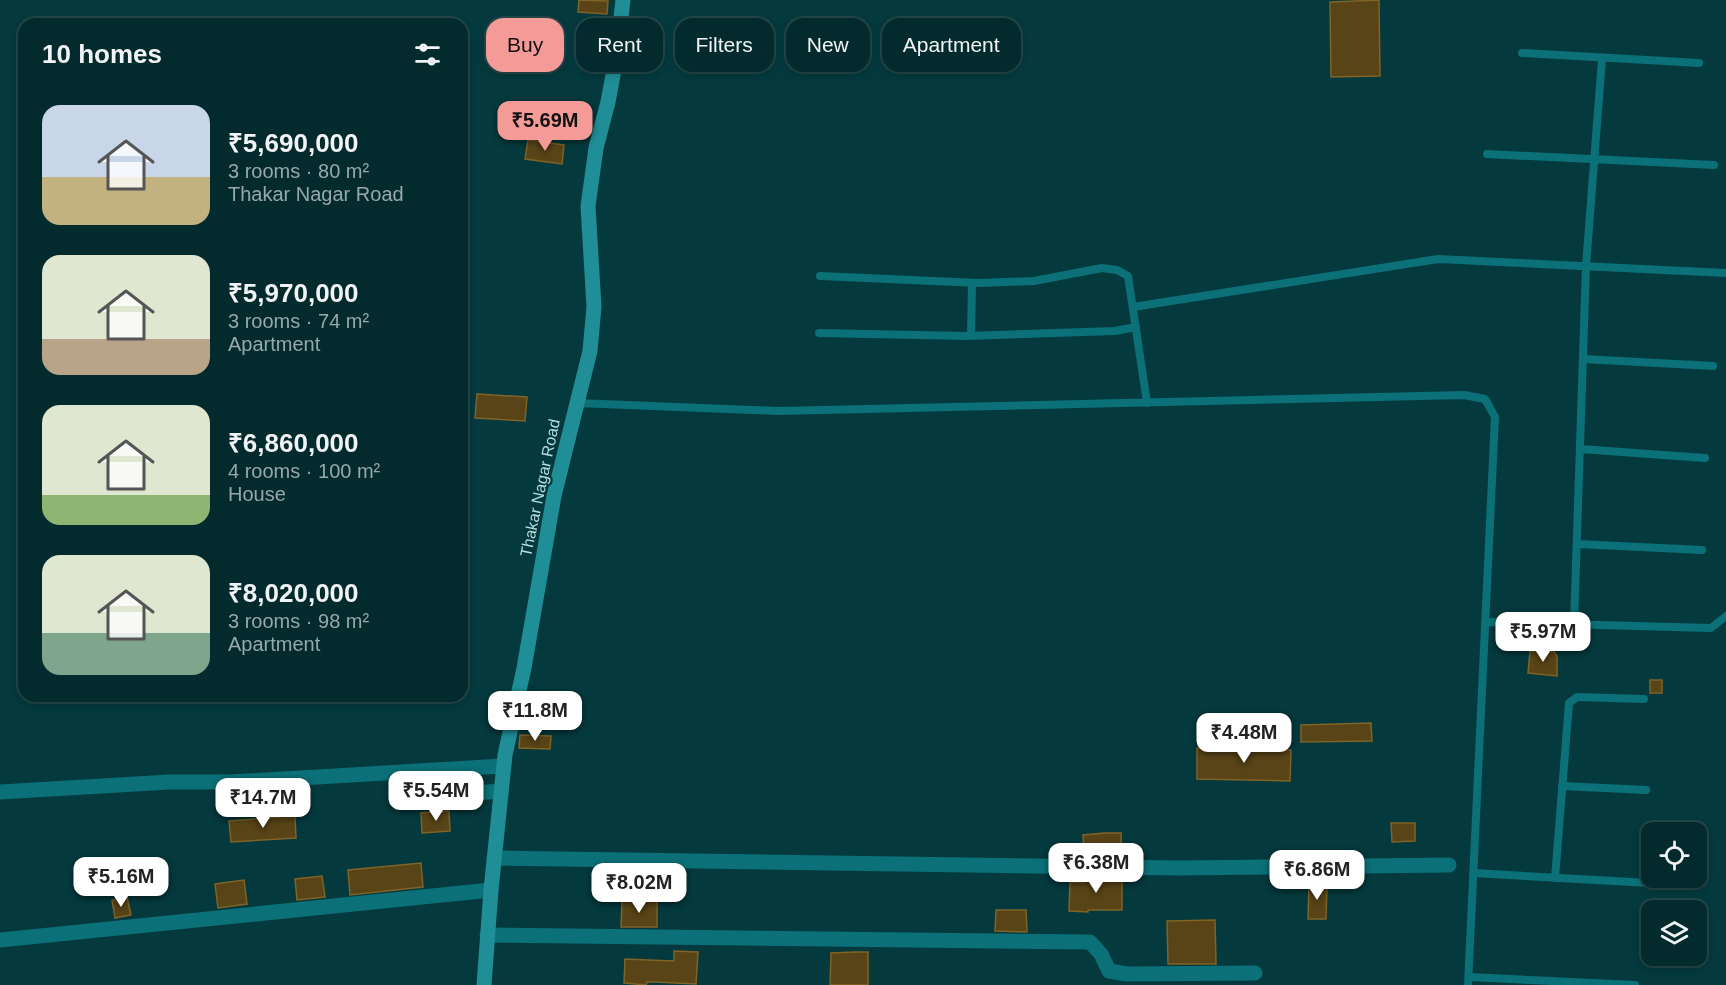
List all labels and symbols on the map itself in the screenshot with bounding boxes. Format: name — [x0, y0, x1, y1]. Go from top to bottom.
pin: ₹5.69M — [496, 101, 594, 152]
street label: Thakar Nagar Road — [517, 418, 563, 558]
pin: ₹5.97M — [1494, 612, 1592, 663]
pin: ₹11.8M — [486, 691, 584, 742]
pin: ₹4.48M — [1195, 713, 1293, 764]
pin: ₹5.54M — [387, 771, 485, 822]
pin: ₹14.7M — [214, 778, 312, 829]
pin: ₹6.38M — [1047, 843, 1145, 894]
pin: ₹6.86M — [1268, 850, 1366, 901]
pin: ₹5.16M — [72, 857, 170, 908]
pin: ₹8.02M — [590, 863, 688, 914]

